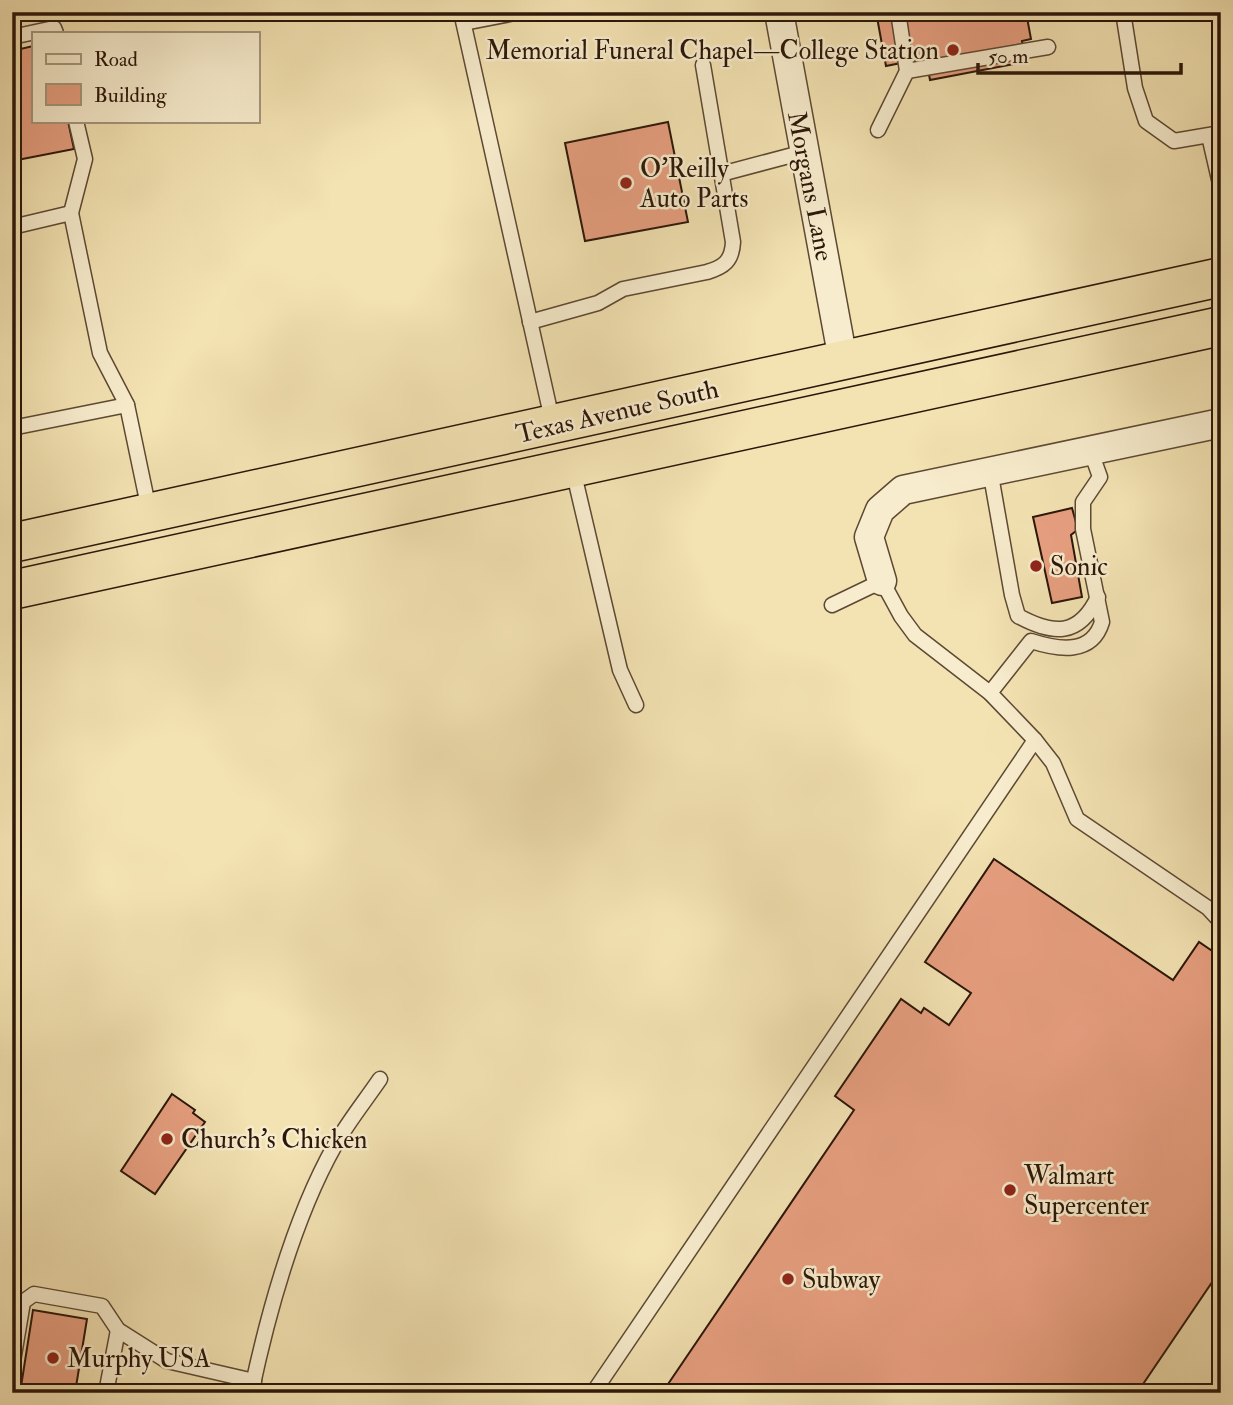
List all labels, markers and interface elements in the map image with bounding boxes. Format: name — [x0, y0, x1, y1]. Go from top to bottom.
legend — [32, 32, 259, 122]
scale bar — [978, 32, 1180, 76]
place label: Memorial Funeral Chapel—College Station — [486, 35, 939, 68]
marker: Memorial Funeral Chapel—College Station — [945, 42, 961, 58]
text: 50 m — [988, 43, 1029, 70]
text: Road — [94, 46, 139, 73]
text: Building — [94, 82, 167, 109]
street label: Morgans Lane — [780, 109, 840, 264]
place label: O'Reilly Auto Parts — [639, 153, 748, 215]
marker: O'Reilly Auto Parts — [618, 175, 634, 191]
street label: Texas Avenue South — [513, 373, 722, 451]
place label: Sonic — [1050, 551, 1108, 583]
marker: Sonic — [1028, 558, 1044, 574]
place label: Church's Chicken — [181, 1124, 368, 1156]
marker: Church's Chicken — [159, 1131, 175, 1147]
place label: Walmart Supercenter — [1023, 1160, 1149, 1223]
marker: Walmart Supercenter — [1002, 1182, 1018, 1198]
place label: Subway — [802, 1264, 881, 1296]
marker: Subway — [780, 1271, 796, 1287]
place label: Murphy USA — [67, 1343, 211, 1376]
marker: Murphy USA — [45, 1350, 61, 1366]

